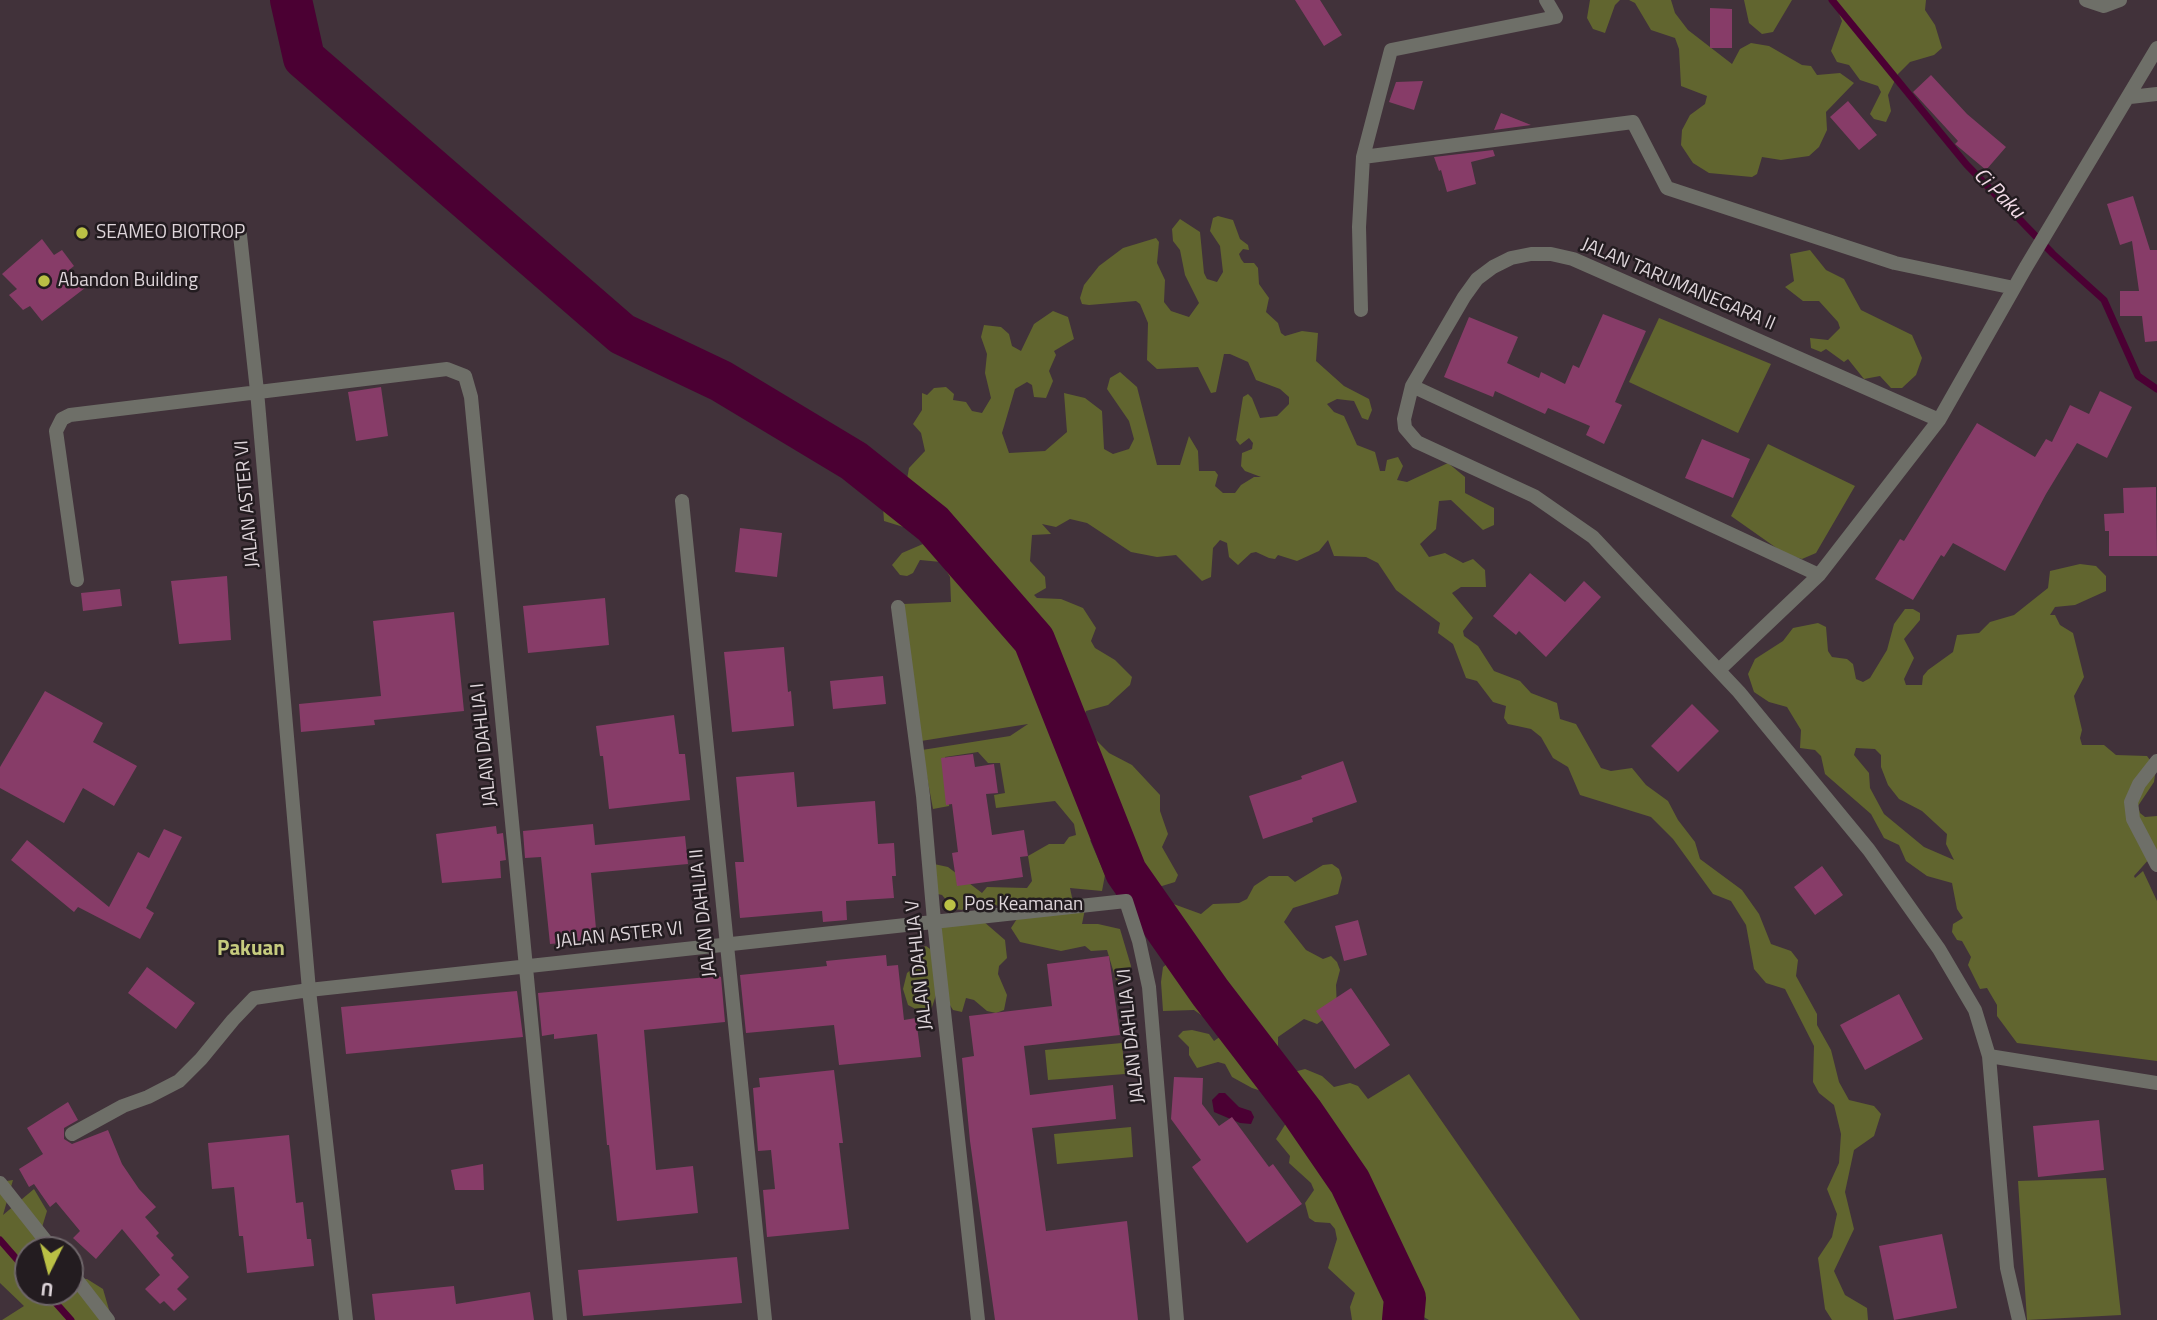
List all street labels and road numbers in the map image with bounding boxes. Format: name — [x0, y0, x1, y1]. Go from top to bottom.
street label: JALAN TARUMANEGARA II — [1578, 234, 1778, 336]
street label: JALAN ASTER VI — [231, 439, 265, 569]
street label: JALAN DAHLIA I — [467, 682, 503, 808]
street label: JALAN DAHLIA II — [686, 848, 722, 978]
street label: JALAN DAHLIA V — [902, 899, 938, 1031]
street label: JALAN ASTER VI — [554, 918, 684, 954]
street label: JALAN DAHLIA VI — [1114, 967, 1150, 1105]

